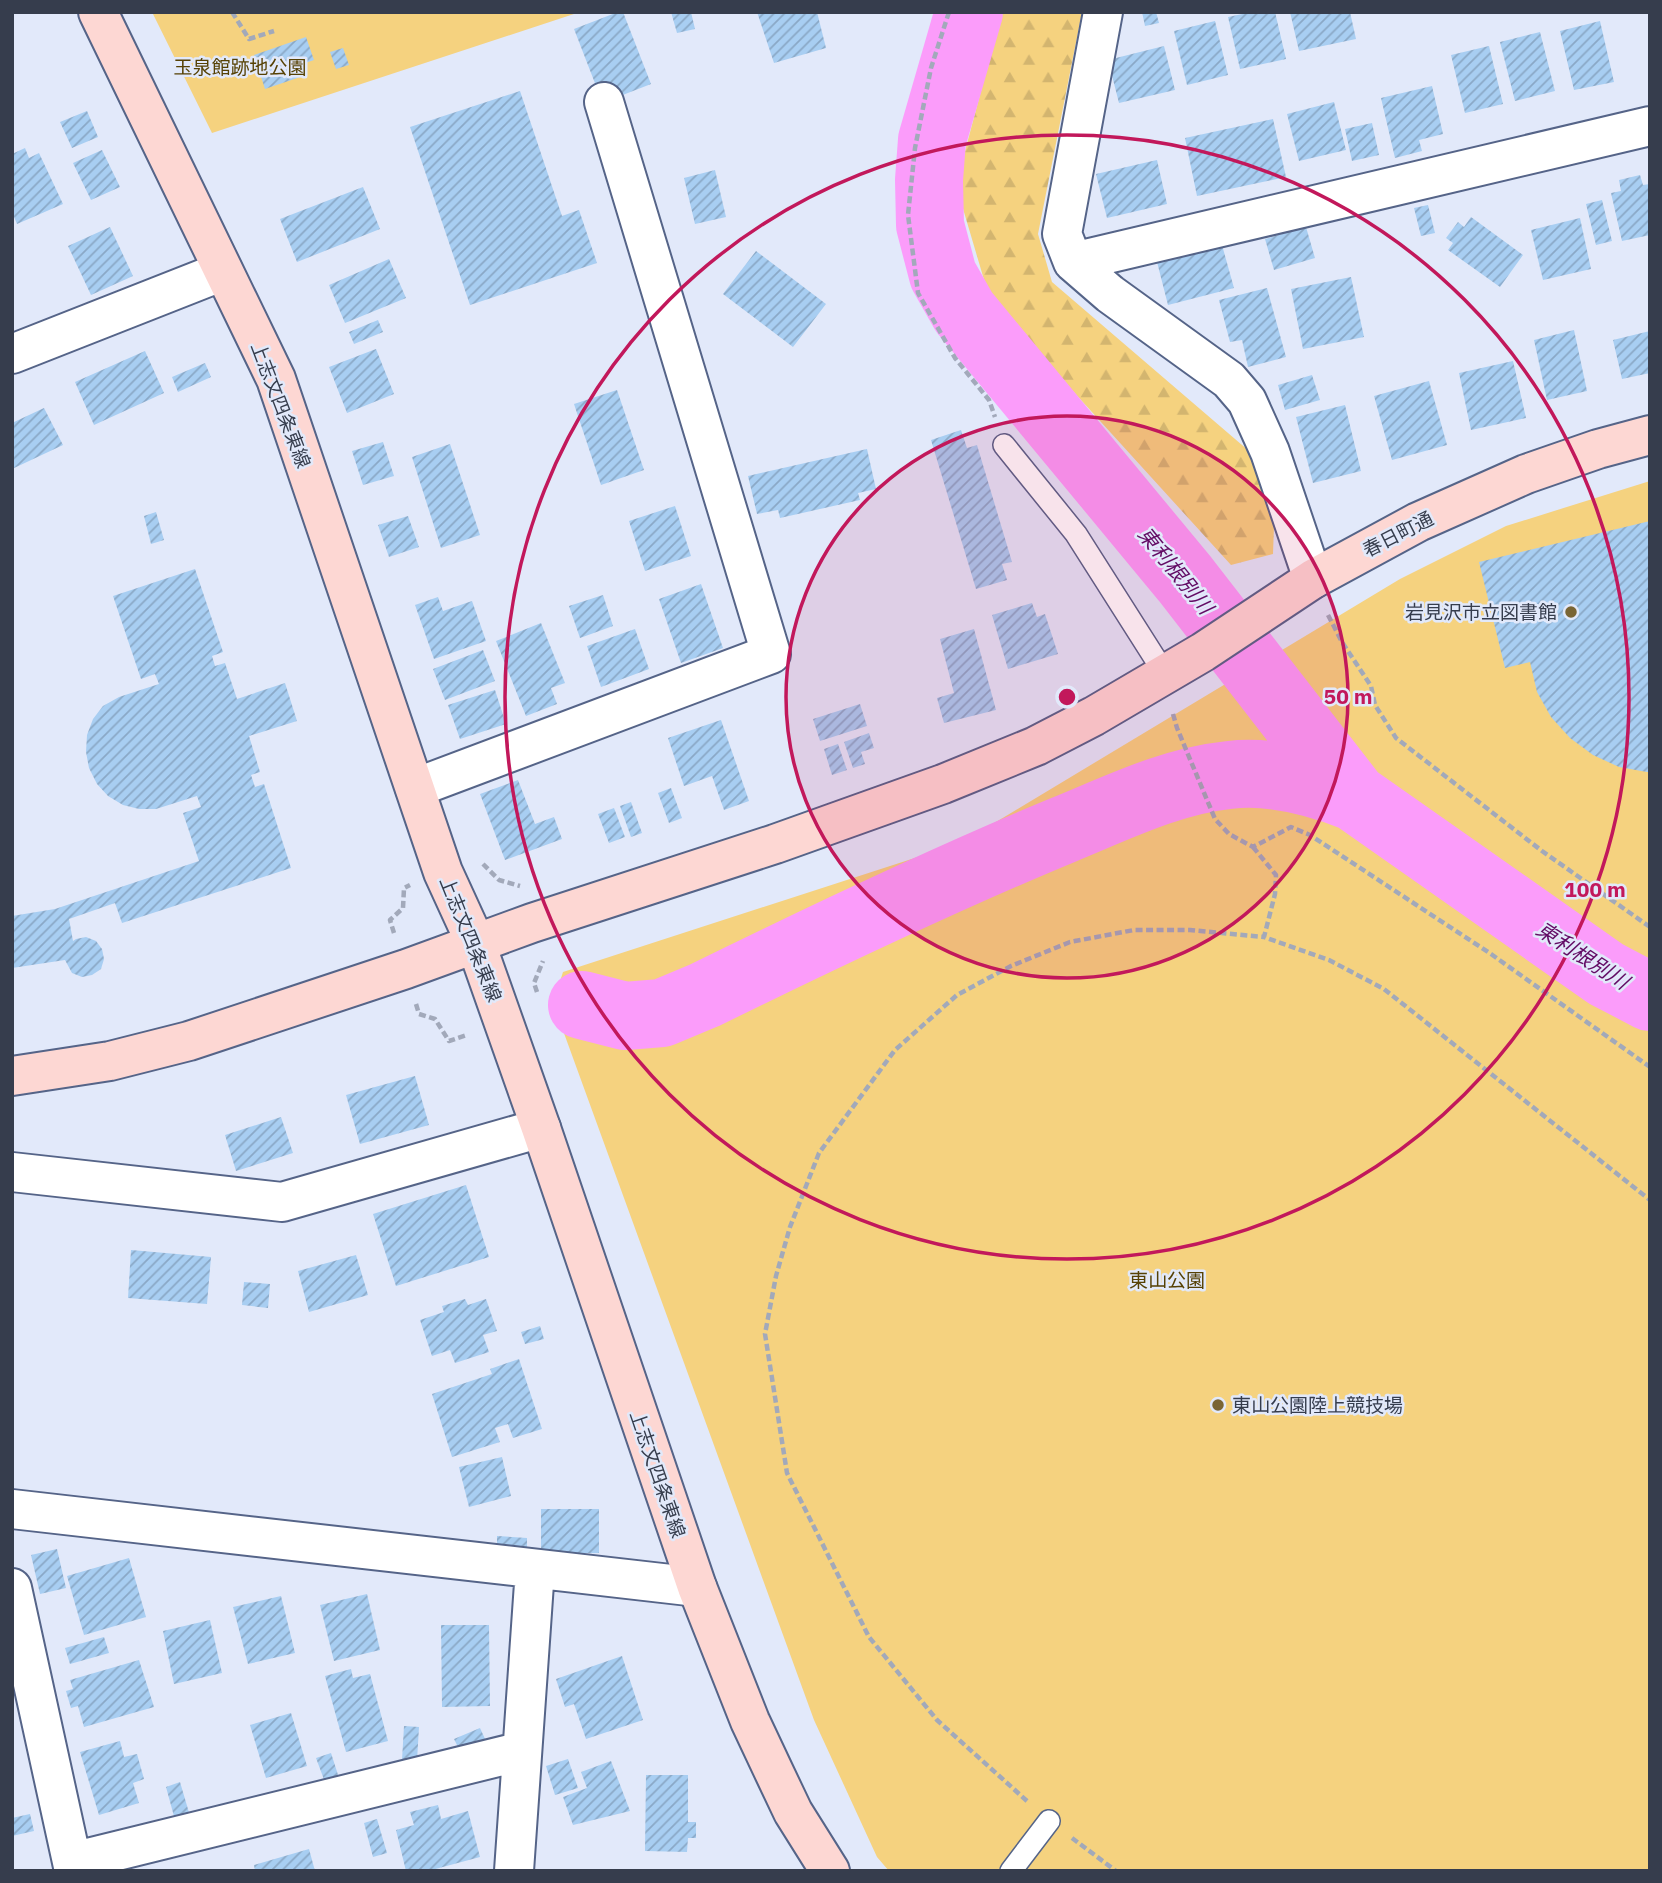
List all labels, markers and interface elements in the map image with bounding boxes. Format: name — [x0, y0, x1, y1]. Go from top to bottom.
park label: 玉泉館跡地公園 — [173, 55, 307, 79]
street label: 上志文四条東線 — [246, 339, 316, 471]
street label: 春日町通 — [1359, 506, 1437, 562]
water label: 東利根別川 — [1132, 520, 1221, 621]
place label: 岩見沢市立図書館 — [1405, 600, 1557, 624]
marker: 岩見沢市立図書館 — [1563, 604, 1579, 620]
text: 50 m — [1324, 682, 1372, 710]
centre of rings — [1055, 685, 1079, 709]
street label: 上志文四条東線 — [435, 873, 507, 1005]
text: 100 m — [1564, 875, 1626, 903]
water label: 東利根別川 — [1531, 915, 1636, 996]
park label: 東山公園 — [1129, 1268, 1205, 1292]
place label: 東山公園陸上競技場 — [1232, 1393, 1403, 1417]
marker: 東山公園陸上競技場 — [1210, 1397, 1226, 1413]
street label: 上志文四条東線 — [625, 1407, 691, 1541]

